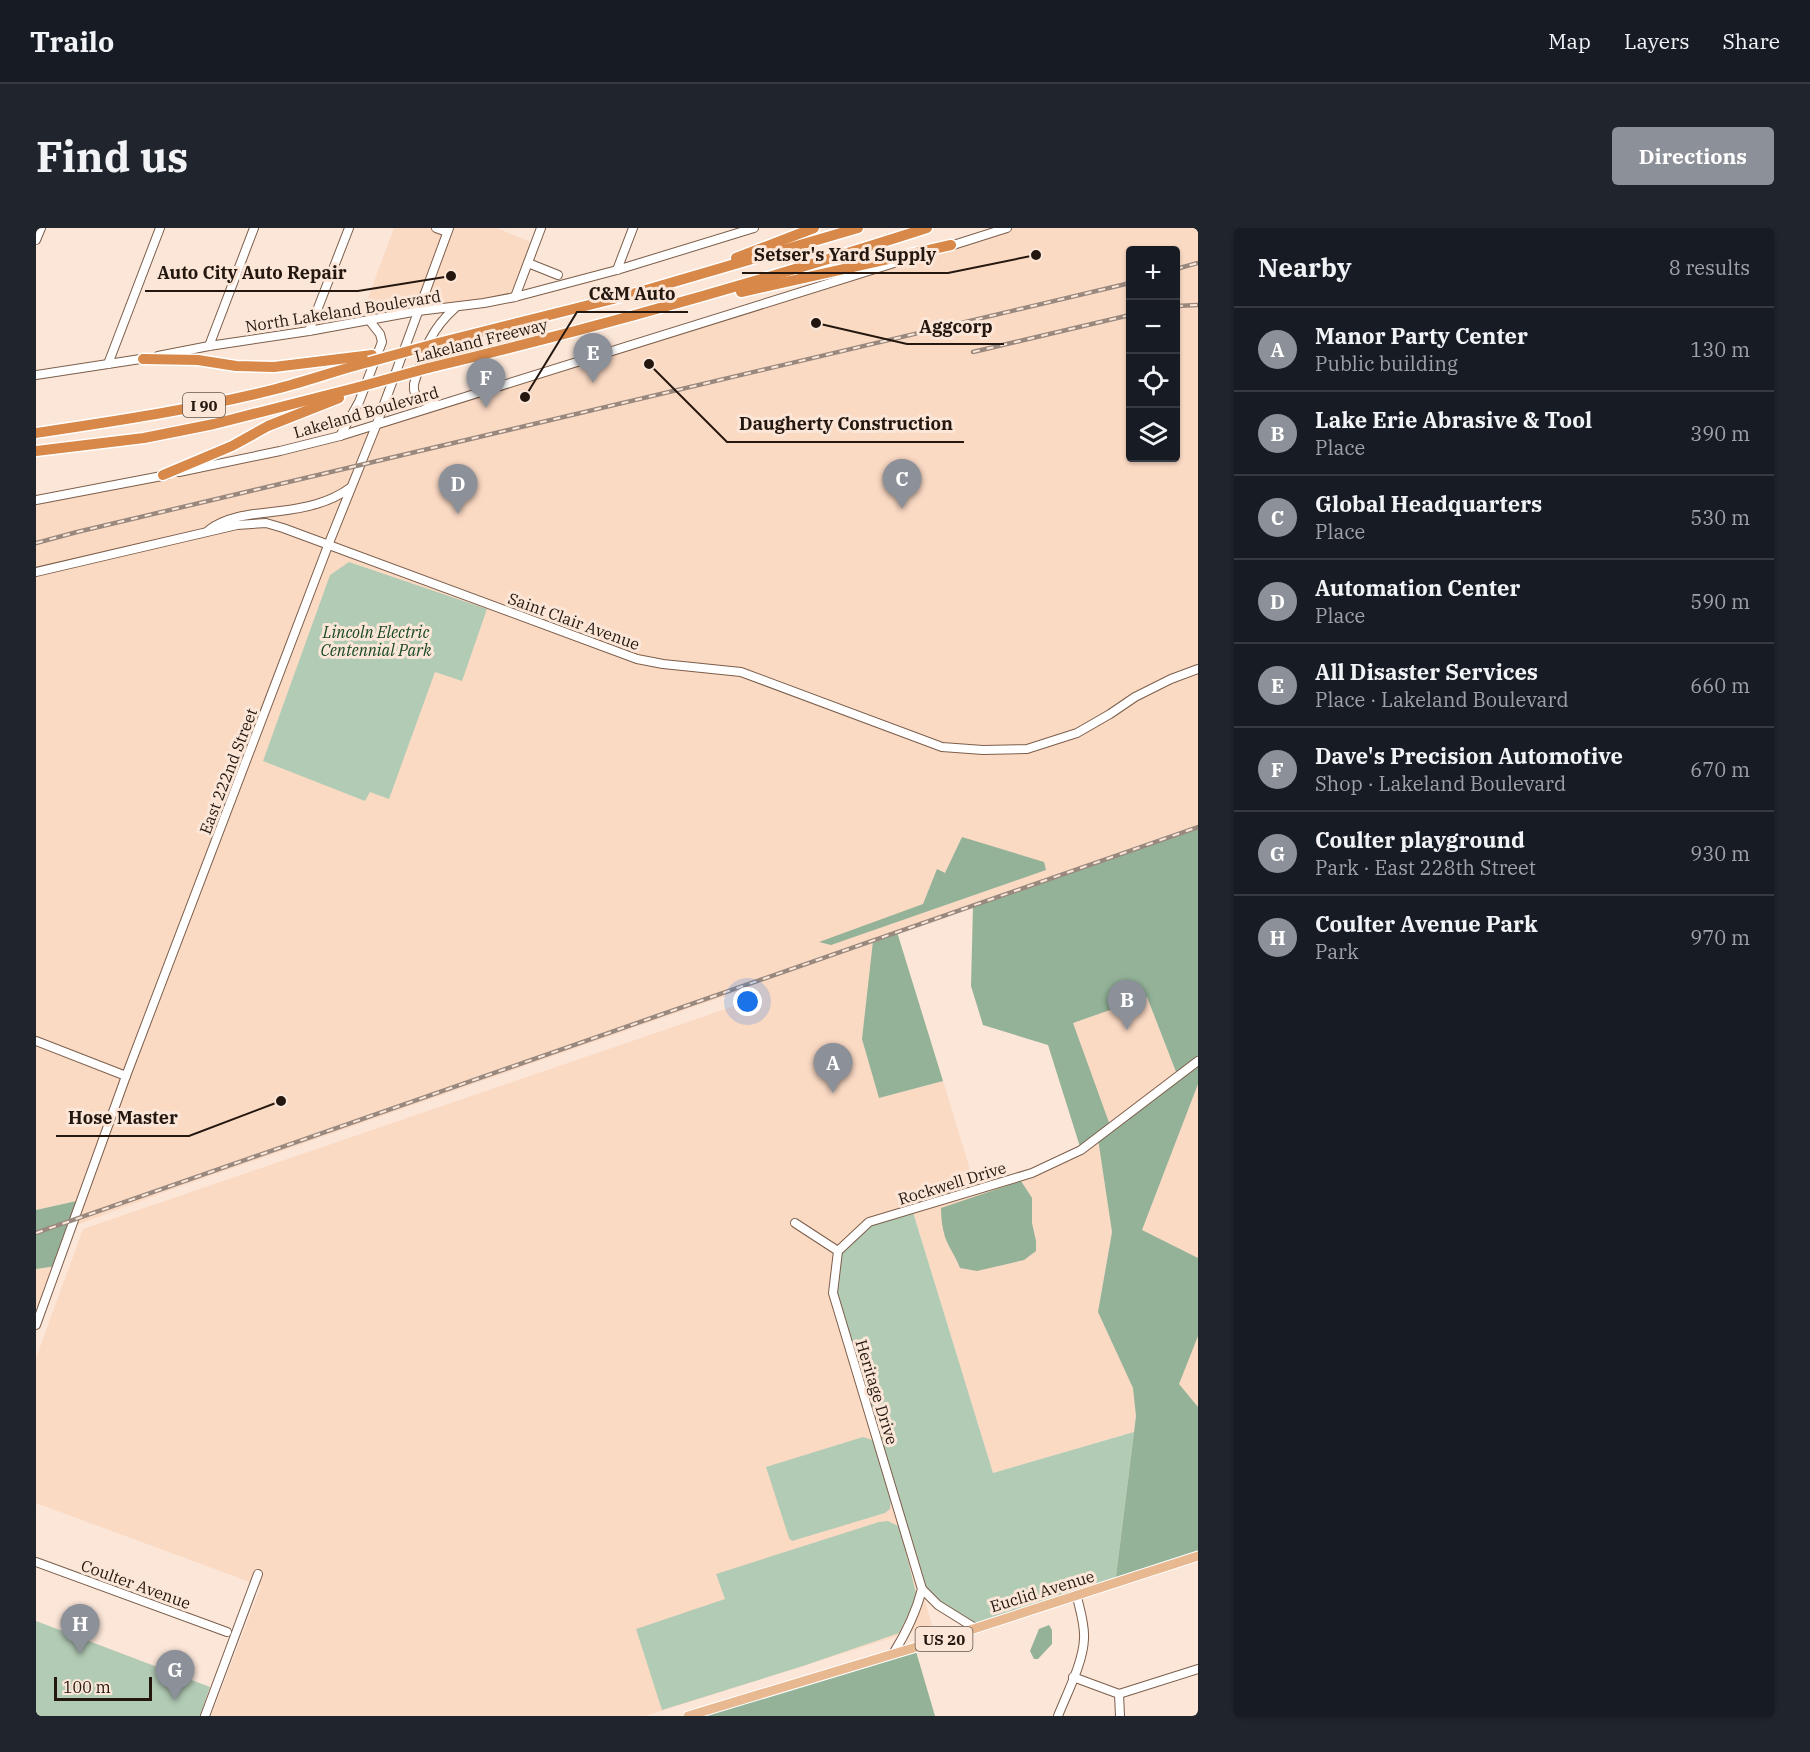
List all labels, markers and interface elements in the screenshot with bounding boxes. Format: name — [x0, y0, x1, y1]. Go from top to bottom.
text: Trailo — [30, 23, 114, 60]
text: Map — [1548, 27, 1591, 55]
text: Layers — [1624, 27, 1690, 55]
text: Share — [1723, 27, 1780, 55]
button: Directions — [1612, 127, 1774, 185]
text: Find us — [36, 129, 188, 184]
callout: Setser's Yard Supply — [742, 237, 948, 273]
text: Setser's Yard Supply — [754, 243, 937, 266]
map controls — [1126, 246, 1180, 462]
button: + — [1126, 246, 1180, 300]
text: Nearby — [1258, 250, 1352, 284]
text: 8 results — [1669, 254, 1750, 281]
callout: Auto City Auto Repair — [145, 255, 358, 291]
text: Auto City Auto Repair — [157, 261, 347, 284]
callout: C&M Auto — [577, 276, 688, 312]
text: C&M Auto — [589, 282, 675, 305]
street label: North Lakeland Boulevard — [244, 286, 443, 336]
button: − — [1126, 300, 1180, 354]
callout: Aggcorp — [907, 308, 1004, 344]
street label: Lakeland Freeway — [412, 314, 550, 366]
text: Aggcorp — [919, 315, 993, 338]
text: Manor Party Center — [1315, 321, 1528, 350]
pin: E — [574, 334, 612, 383]
text: A — [1271, 336, 1284, 363]
text: 130 m — [1690, 336, 1750, 363]
text: Public building — [1315, 350, 1458, 377]
button: locate — [1126, 354, 1180, 408]
pin: F — [466, 358, 506, 408]
street label: Lakeland Boulevard — [291, 382, 441, 442]
road number: I 90 — [183, 393, 225, 417]
text: Lake Erie Abrasive & Tool — [1315, 405, 1592, 434]
callout: Daugherty Construction — [727, 406, 964, 442]
button: layers — [1126, 408, 1180, 462]
text: Daugherty Construction — [739, 412, 953, 435]
text: B — [1270, 420, 1285, 447]
text: 390 m — [1690, 420, 1750, 447]
text: Place — [1315, 434, 1365, 461]
pin: C — [882, 460, 922, 509]
pin: D — [438, 464, 478, 514]
text: Global Headquarters — [1315, 489, 1542, 518]
text: C — [1271, 504, 1284, 531]
text: 530 m — [1690, 504, 1750, 531]
text: Place — [1315, 518, 1365, 545]
text: Automation Center — [1315, 573, 1520, 602]
street label: Saint Clair Avenue — [505, 588, 643, 654]
text: D — [1270, 588, 1285, 615]
text: 590 m — [1690, 588, 1750, 615]
text: Place — [1315, 602, 1365, 629]
park label: Lincoln Electric Centennial Park — [320, 622, 432, 660]
text: All Disaster Services — [1315, 657, 1538, 686]
text: E — [1271, 672, 1284, 699]
text: 660 m — [1690, 672, 1750, 699]
text: Place · Lakeland Boulevard — [1315, 686, 1569, 713]
street label: East 222nd Street — [195, 705, 261, 837]
text: Dave's Precision Automotive — [1315, 741, 1623, 770]
text: F — [1271, 756, 1284, 783]
text: 670 m — [1690, 756, 1750, 783]
text: Shop · Lakeland Boulevard — [1315, 770, 1566, 797]
text: Coulter playground — [1315, 825, 1525, 854]
text: G — [1270, 840, 1285, 867]
text: 930 m — [1690, 840, 1750, 867]
text: Park · East 228th Street — [1315, 854, 1536, 881]
text: Coulter Avenue Park — [1315, 909, 1538, 938]
text: H — [1269, 924, 1286, 951]
text: 970 m — [1690, 924, 1750, 951]
text: Park — [1315, 938, 1359, 965]
pin: B — [1108, 980, 1146, 1030]
your location — [733, 987, 762, 1016]
pin: A — [814, 1044, 852, 1093]
callout: Hose Master — [56, 1100, 189, 1136]
text: Hose Master — [68, 1106, 178, 1129]
street label: Rockwell Drive — [896, 1157, 1008, 1209]
street label: Heritage Drive — [852, 1337, 902, 1447]
street label: Coulter Avenue — [78, 1555, 194, 1613]
street label: Euclid Avenue — [987, 1566, 1097, 1616]
pin: H — [60, 1604, 99, 1654]
road number: US 20 — [916, 1627, 972, 1651]
pin: G — [156, 1650, 194, 1700]
scale bar — [54, 1674, 152, 1702]
text: 100 m — [63, 1677, 111, 1697]

